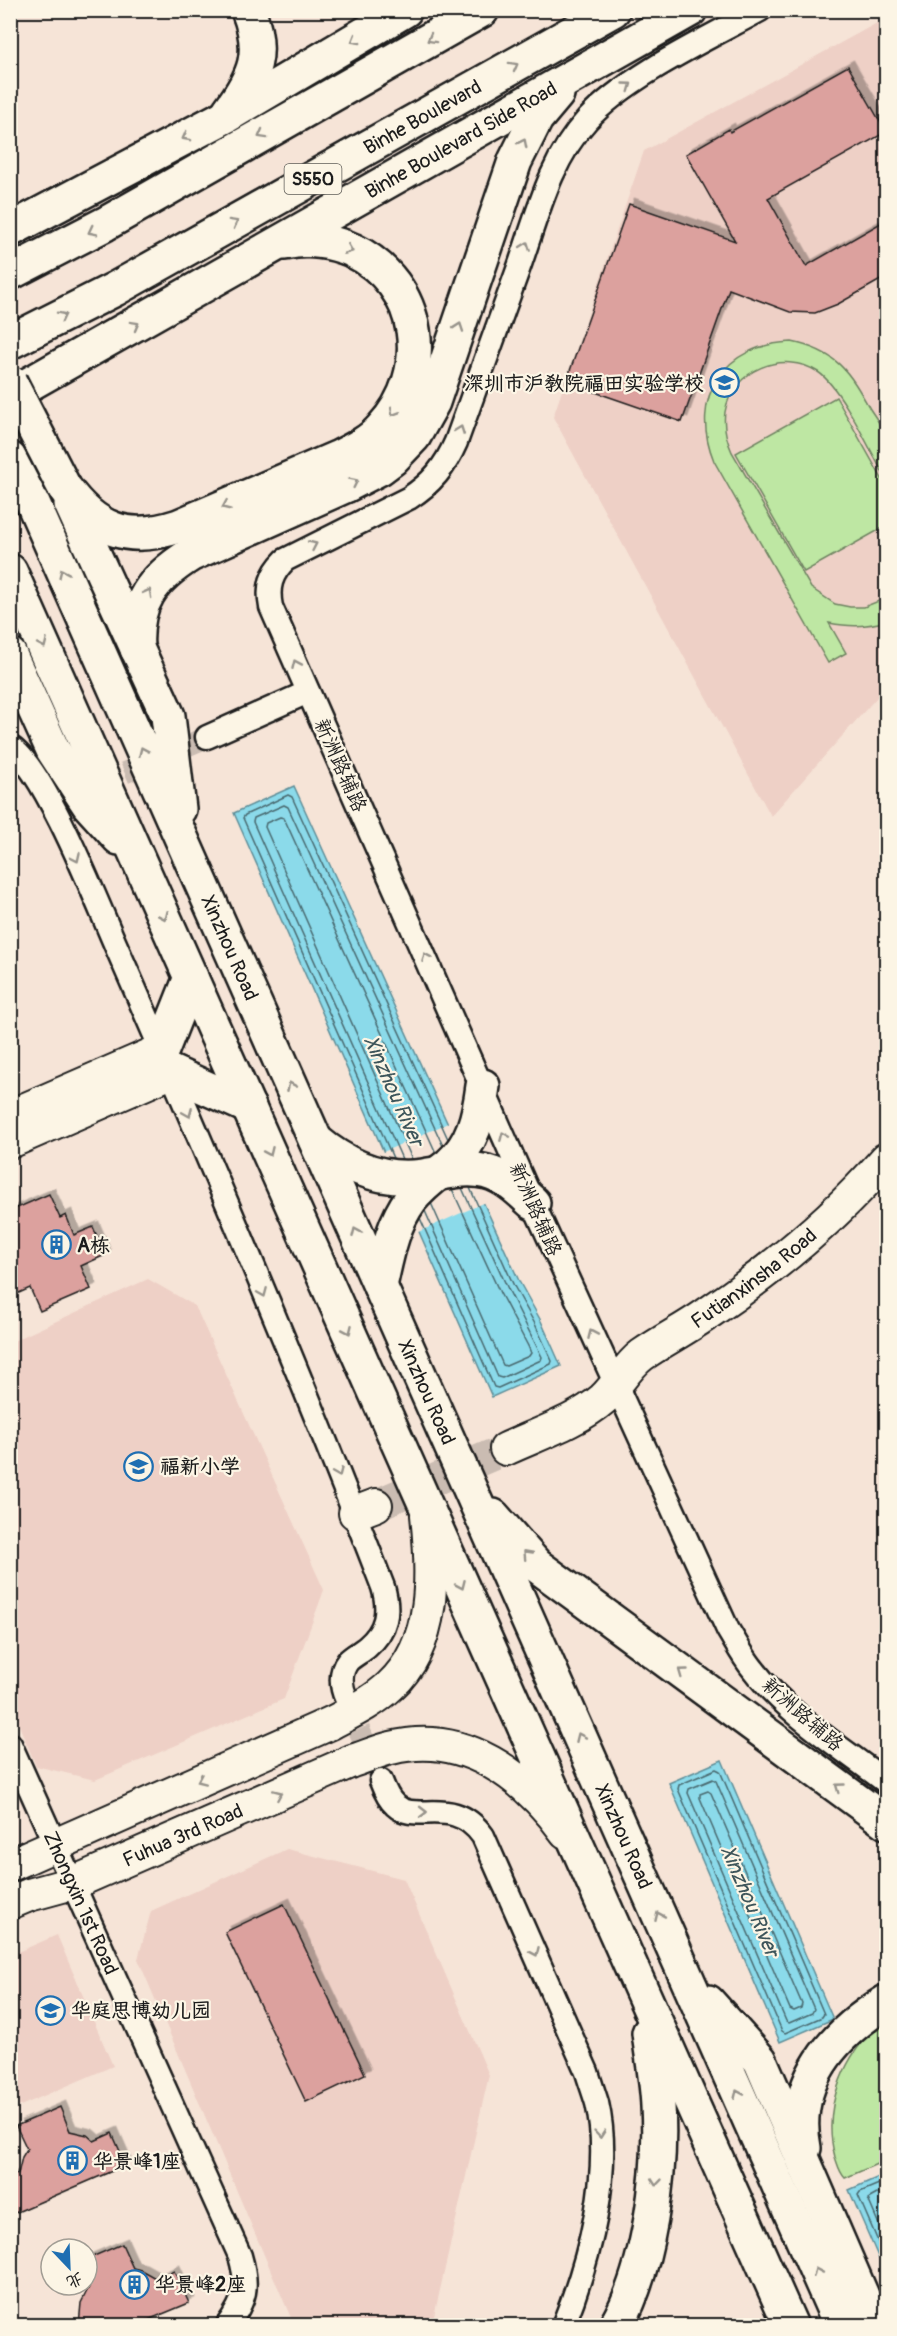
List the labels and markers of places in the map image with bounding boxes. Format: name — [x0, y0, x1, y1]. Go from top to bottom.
school or university icon: 深圳市沪教院福田实验学校 — [709, 367, 741, 399]
place label: 深圳市沪教院福田实验学校 — [464, 371, 704, 396]
building icon: A栋 — [40, 1229, 72, 1261]
place label: A栋 — [77, 1233, 110, 1258]
school or university icon: 福新小学 — [123, 1450, 155, 1482]
place label: 福新小学 — [160, 1454, 240, 1479]
school or university icon: 华庭思博幼儿园 — [34, 1994, 66, 2026]
place label: 华庭思博幼儿园 — [71, 1998, 211, 2023]
building icon: 华景峰1座 — [56, 2145, 88, 2177]
place label: 华景峰1座 — [93, 2149, 181, 2174]
building icon: 华景峰2座 — [118, 2268, 150, 2300]
place label: 华景峰2座 — [155, 2272, 246, 2297]

